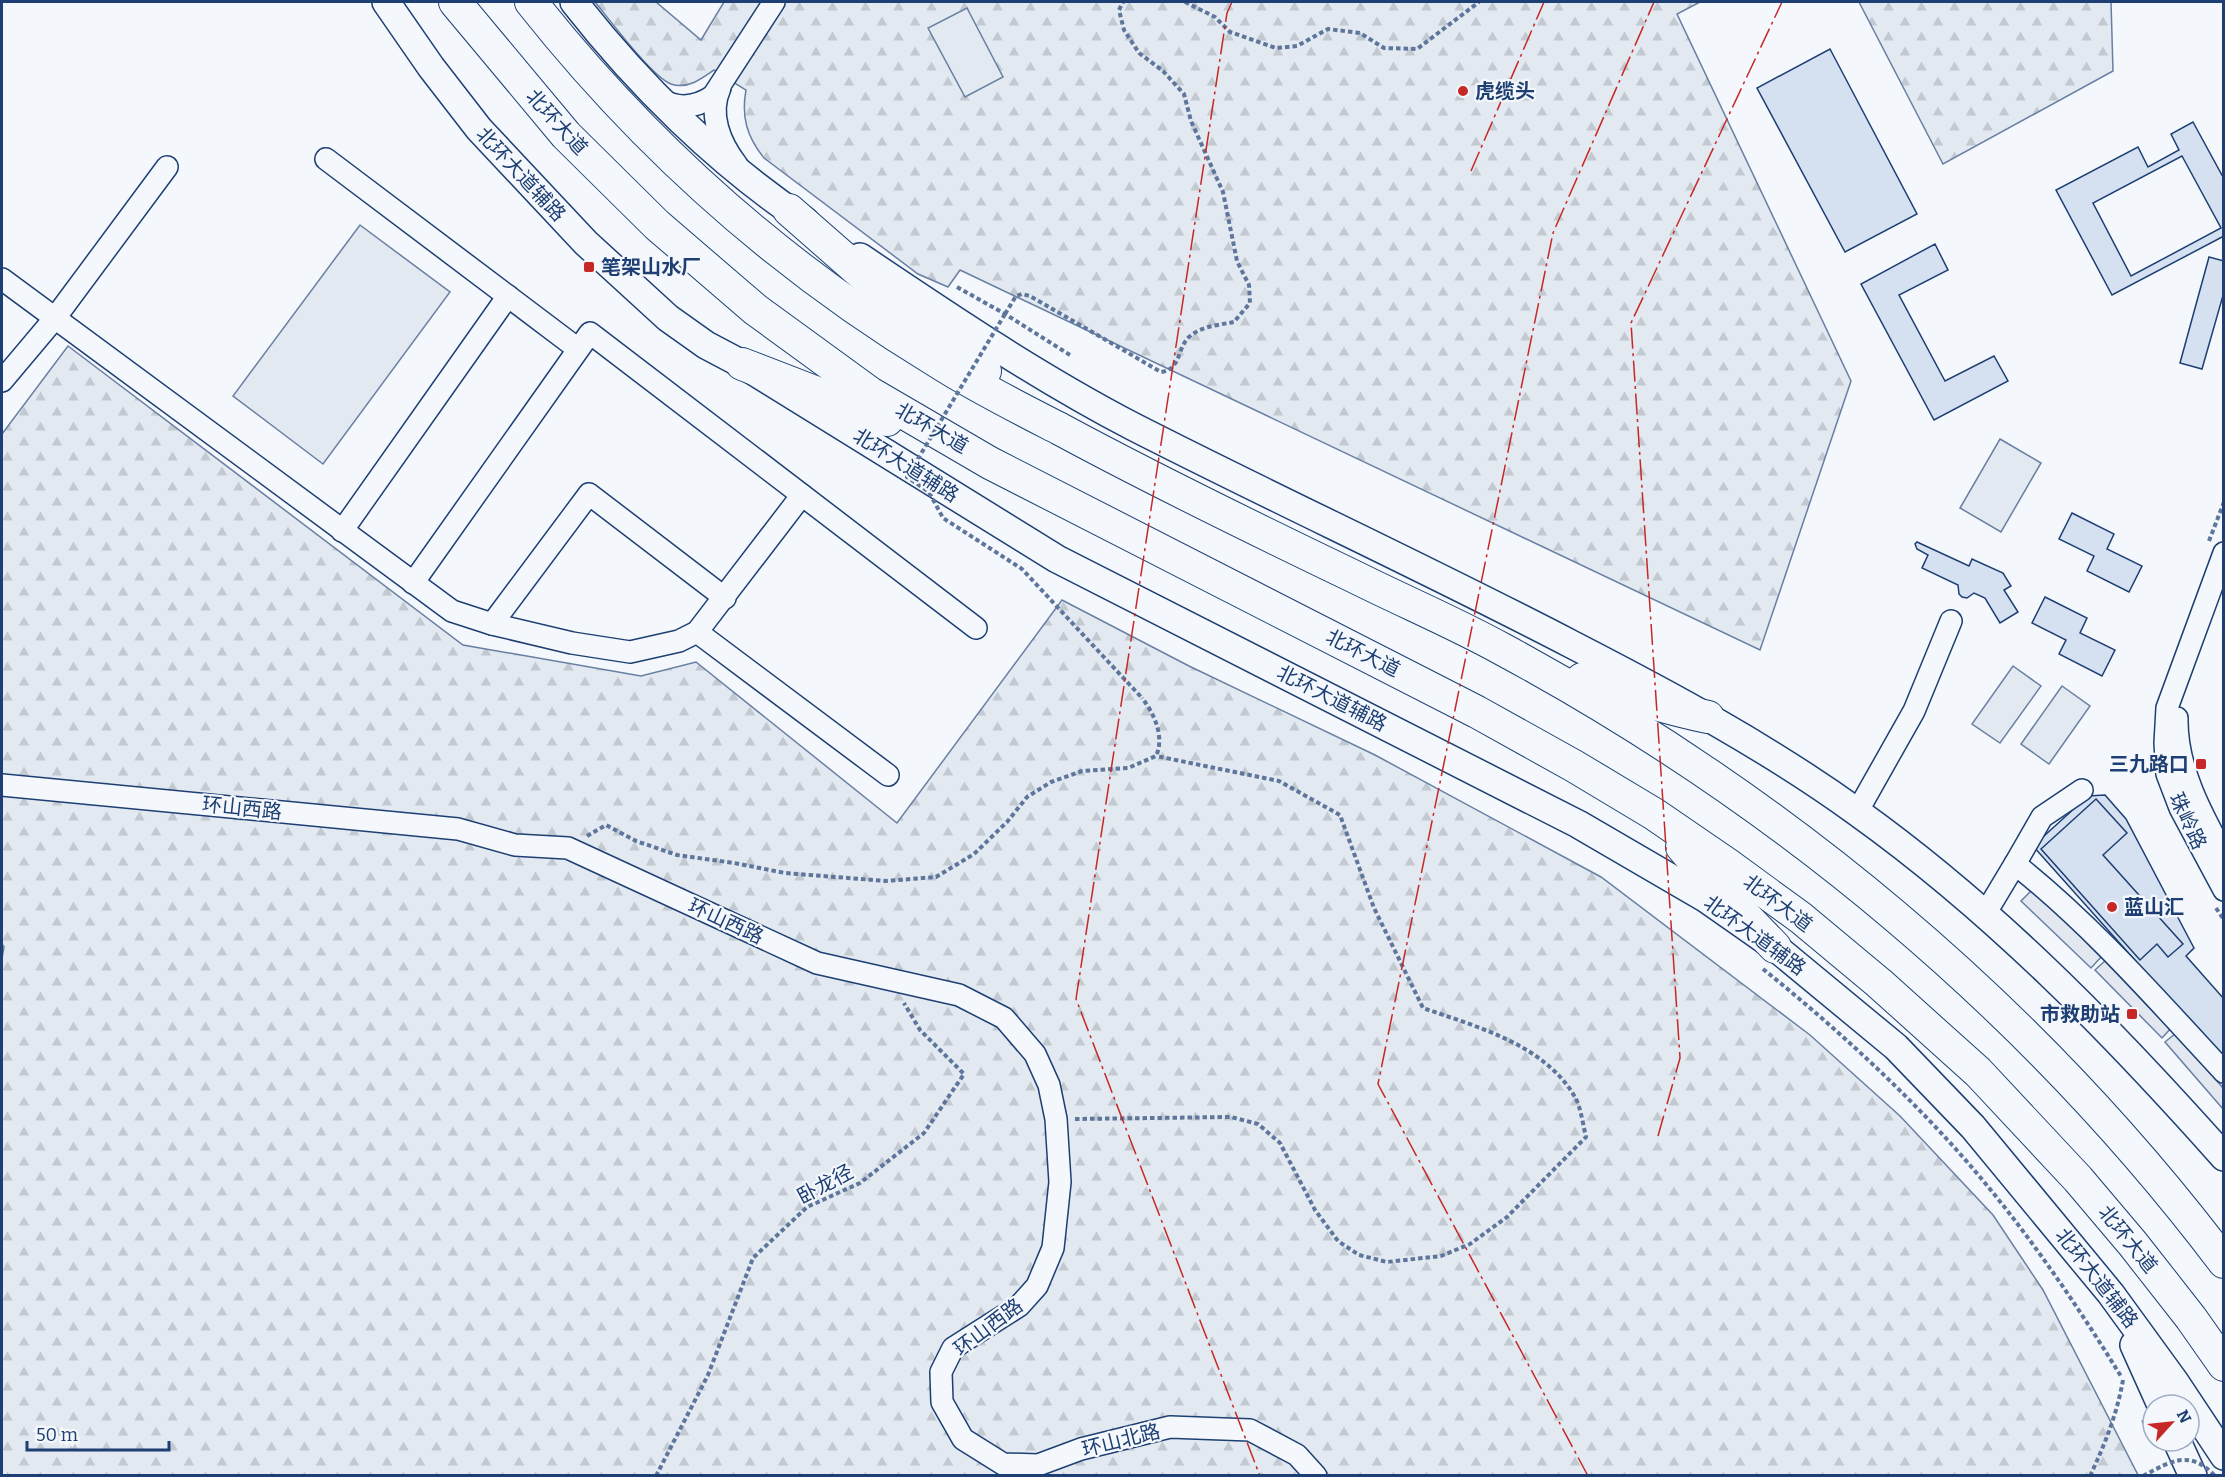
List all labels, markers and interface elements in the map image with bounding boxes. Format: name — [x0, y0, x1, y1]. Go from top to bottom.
place label: 虎缆头 — [1475, 79, 1535, 103]
street label: 北环大道 — [521, 84, 593, 160]
marker: 虎缆头 — [1456, 84, 1470, 98]
street label: 北环大道辅路 — [471, 122, 571, 226]
place label: 笔架山水厂 — [601, 255, 701, 279]
marker: 笔架山水厂 — [582, 260, 596, 274]
street label: 北环大道 — [891, 398, 973, 458]
street label: 北环大道辅路 — [849, 423, 963, 507]
street label: 北环大道 — [1322, 624, 1404, 682]
street label: 北环大道辅路 — [1273, 660, 1391, 736]
place label: 三九路口 — [2109, 752, 2189, 776]
marker: 三九路口 — [2194, 757, 2208, 771]
street label: 珠岭路 — [2164, 789, 2212, 853]
street label: 环山西路 — [201, 792, 283, 824]
street label: 北环大道 — [1739, 869, 1817, 937]
street label: 北环大道辅路 — [1699, 890, 1811, 980]
street label: 环山西路 — [685, 893, 767, 949]
place label: 蓝山汇 — [2124, 895, 2184, 919]
marker: 蓝山汇 — [2105, 900, 2119, 914]
place label: 市救助站 — [2040, 1002, 2120, 1026]
marker: 市救助站 — [2125, 1007, 2139, 1021]
street label: 卧龙径 — [793, 1159, 857, 1209]
street label: 北环大道 — [2094, 1200, 2162, 1278]
street label: 北环大道辅路 — [2051, 1223, 2143, 1333]
street label: 环山西路 — [949, 1293, 1027, 1361]
north arrow — [2141, 1393, 2201, 1453]
text: N — [2173, 1407, 2195, 1426]
scale bar — [27, 1414, 170, 1452]
street label: 环山北路 — [1079, 1419, 1163, 1461]
text: 50 m — [36, 1424, 78, 1446]

